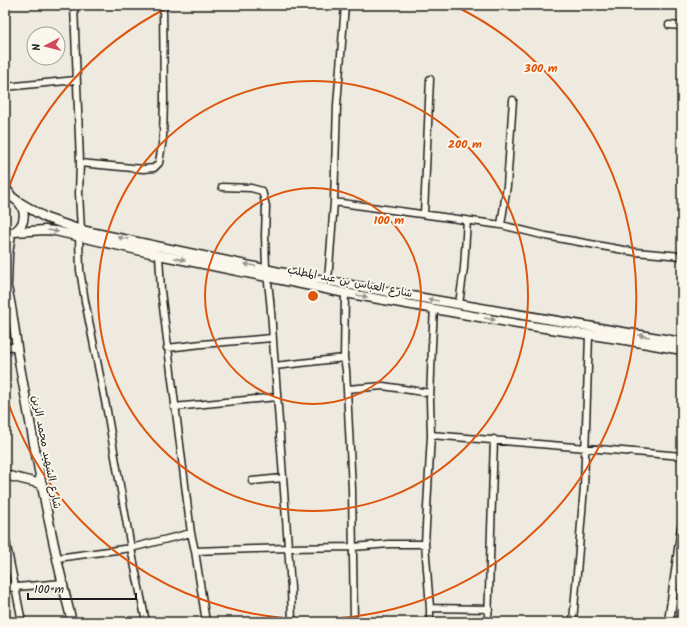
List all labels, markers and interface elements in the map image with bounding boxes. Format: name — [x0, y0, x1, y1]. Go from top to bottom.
north arrow — [26, 26, 66, 66]
text: N — [28, 43, 46, 52]
text: 300 m — [523, 59, 558, 78]
text: 200 m — [448, 135, 482, 154]
text: 100 m — [374, 211, 404, 230]
one-way arrow — [47, 228, 59, 234]
one-way arrow — [116, 235, 129, 241]
one-way arrow — [174, 257, 186, 263]
street label: شارع العباس بن عبد المطلب — [286, 261, 414, 303]
one-way arrow — [244, 262, 256, 268]
centre of rings — [306, 289, 320, 303]
one-way arrow — [356, 293, 368, 299]
one-way arrow — [426, 296, 439, 302]
one-way arrow — [484, 316, 496, 322]
one-way arrow — [637, 333, 650, 339]
street label: شارع الشهيد محمد الزبن — [26, 394, 66, 510]
scale bar — [28, 575, 136, 601]
text: 100 m — [34, 580, 65, 599]

